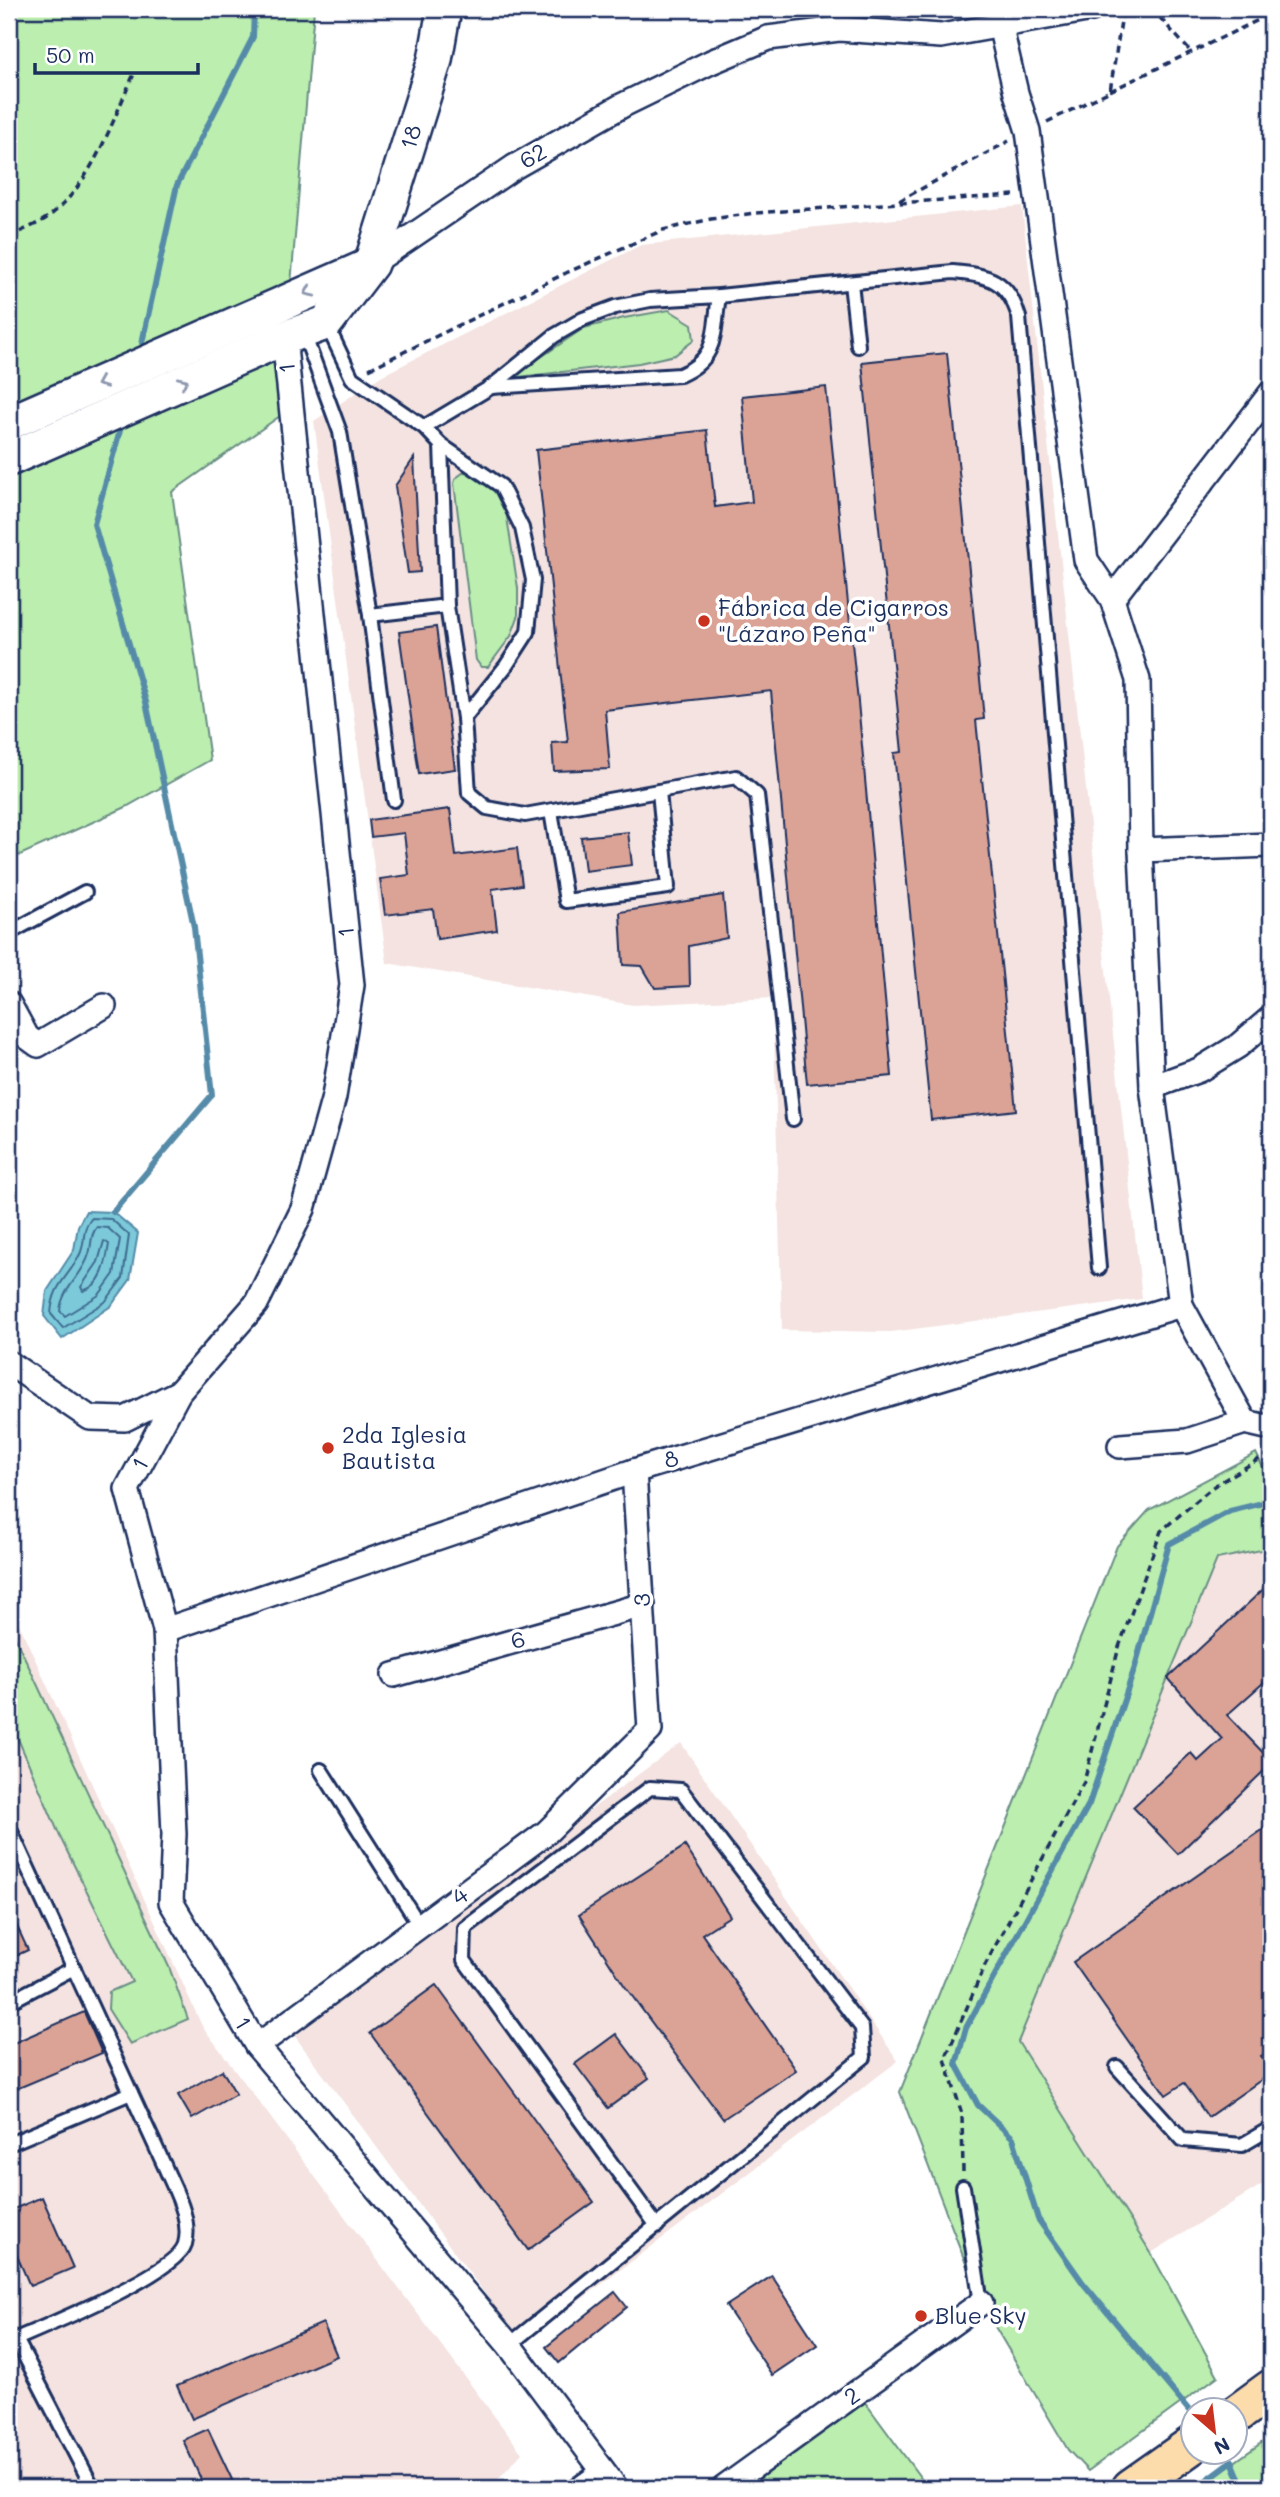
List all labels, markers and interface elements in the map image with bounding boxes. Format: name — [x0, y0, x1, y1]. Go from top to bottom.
scale bar — [35, 32, 198, 76]
text: 50 m — [46, 41, 95, 68]
street label: 18 — [392, 121, 428, 153]
street label: 62 — [513, 135, 552, 175]
one-way arrow — [304, 284, 316, 298]
street label: 1 — [271, 361, 301, 375]
one-way arrow — [95, 375, 107, 389]
one-way arrow — [177, 377, 189, 391]
place label: Fábrica de Cigarros "Lázaro Peña" — [718, 592, 949, 648]
marker: Fábrica de Cigarros "Lázaro Peña" — [696, 613, 712, 629]
street label: 1 — [330, 925, 360, 939]
place label: 2da Iglesia Bautista — [342, 1419, 467, 1475]
marker: 2da Iglesia Bautista — [320, 1440, 336, 1456]
street label: 8 — [660, 1442, 682, 1474]
street label: 1 — [124, 1452, 155, 1475]
street label: 3 — [626, 1592, 656, 1608]
street label: 6 — [507, 1623, 529, 1655]
street label: 4 — [445, 1879, 474, 1911]
street label: 1 — [228, 2010, 259, 2035]
place label: Blue Sky — [935, 2300, 1026, 2330]
marker: Blue Sky — [913, 2308, 929, 2324]
street label: 2 — [837, 2379, 865, 2411]
north arrow — [1178, 2396, 1248, 2466]
text: N — [1210, 2432, 1234, 2461]

